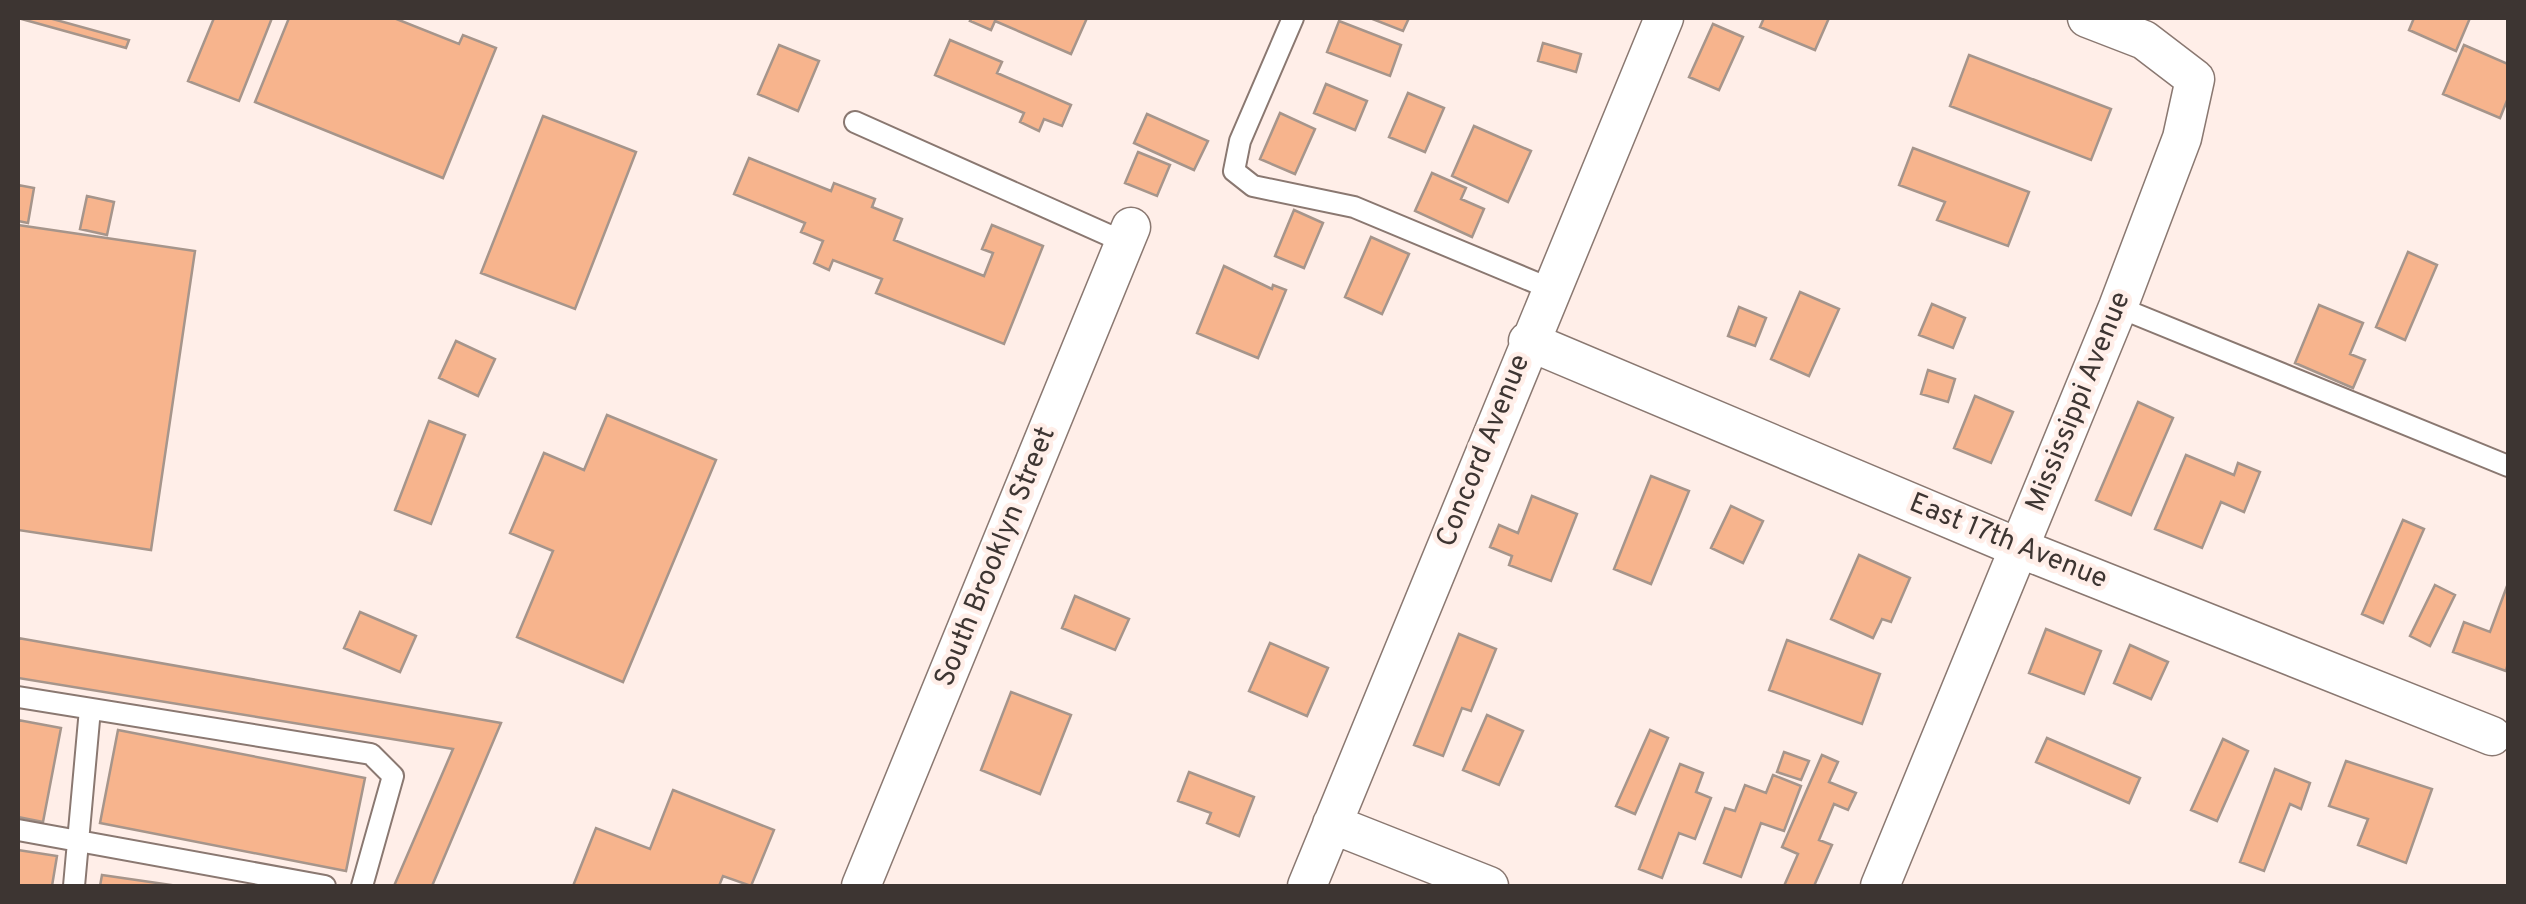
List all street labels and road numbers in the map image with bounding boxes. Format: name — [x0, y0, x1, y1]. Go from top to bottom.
street label: Mississippi Avenue — [2018, 287, 2140, 517]
street label: Concord Avenue — [1429, 349, 1539, 553]
street label: South Brooklyn Street — [927, 422, 1065, 692]
street label: East 17th Avenue — [1904, 486, 2112, 598]

